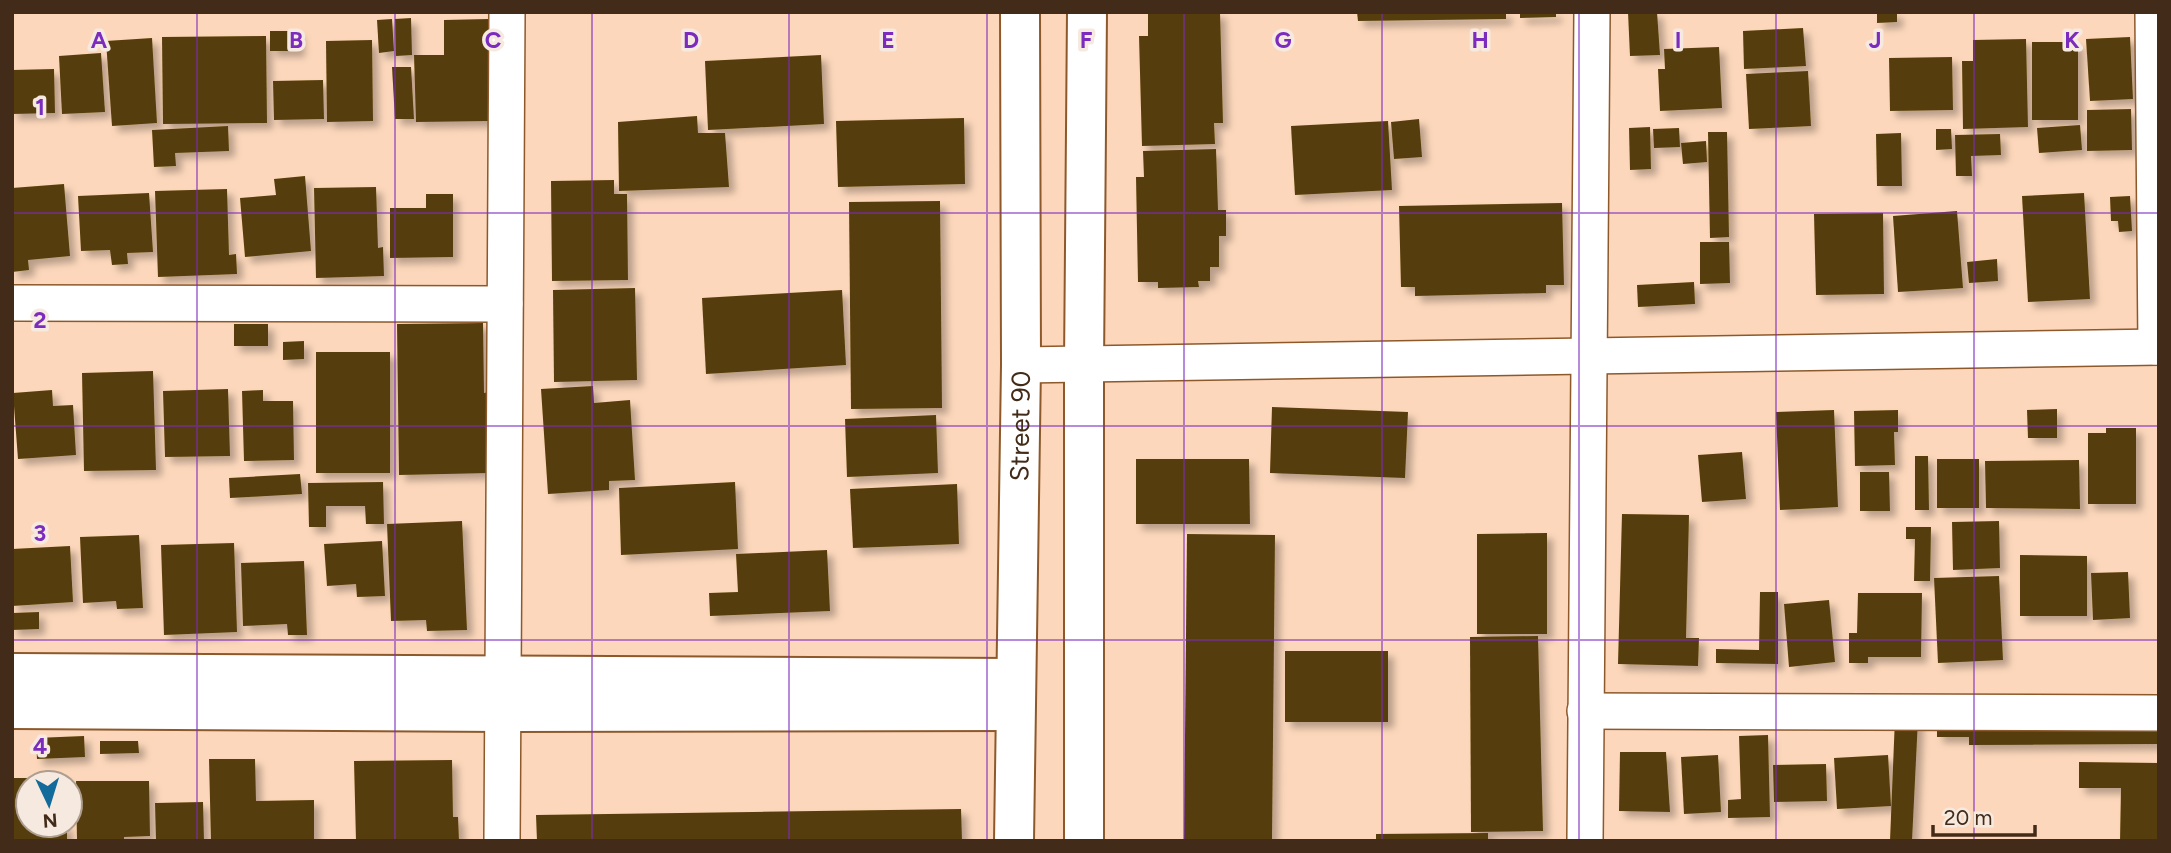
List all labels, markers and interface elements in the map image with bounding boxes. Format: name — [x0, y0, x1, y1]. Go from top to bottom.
text: A — [91, 26, 108, 54]
text: B — [289, 26, 303, 54]
text: C — [485, 26, 502, 54]
text: D — [683, 26, 699, 54]
text: E — [881, 26, 895, 54]
text: F — [1080, 26, 1093, 54]
text: G — [1274, 26, 1292, 54]
text: H — [1471, 26, 1489, 54]
text: I — [1675, 26, 1681, 54]
text: J — [1869, 26, 1881, 54]
text: K — [2064, 26, 2080, 54]
text: 1 — [35, 93, 45, 121]
text: 2 — [33, 306, 47, 334]
street label: Street 90 — [1003, 370, 1037, 482]
text: 3 — [34, 519, 46, 547]
text: 4 — [33, 732, 47, 760]
north arrow — [14, 769, 84, 839]
scale bar — [1933, 794, 2035, 838]
text: 20 m — [1944, 805, 1992, 830]
text: N — [42, 808, 58, 832]

